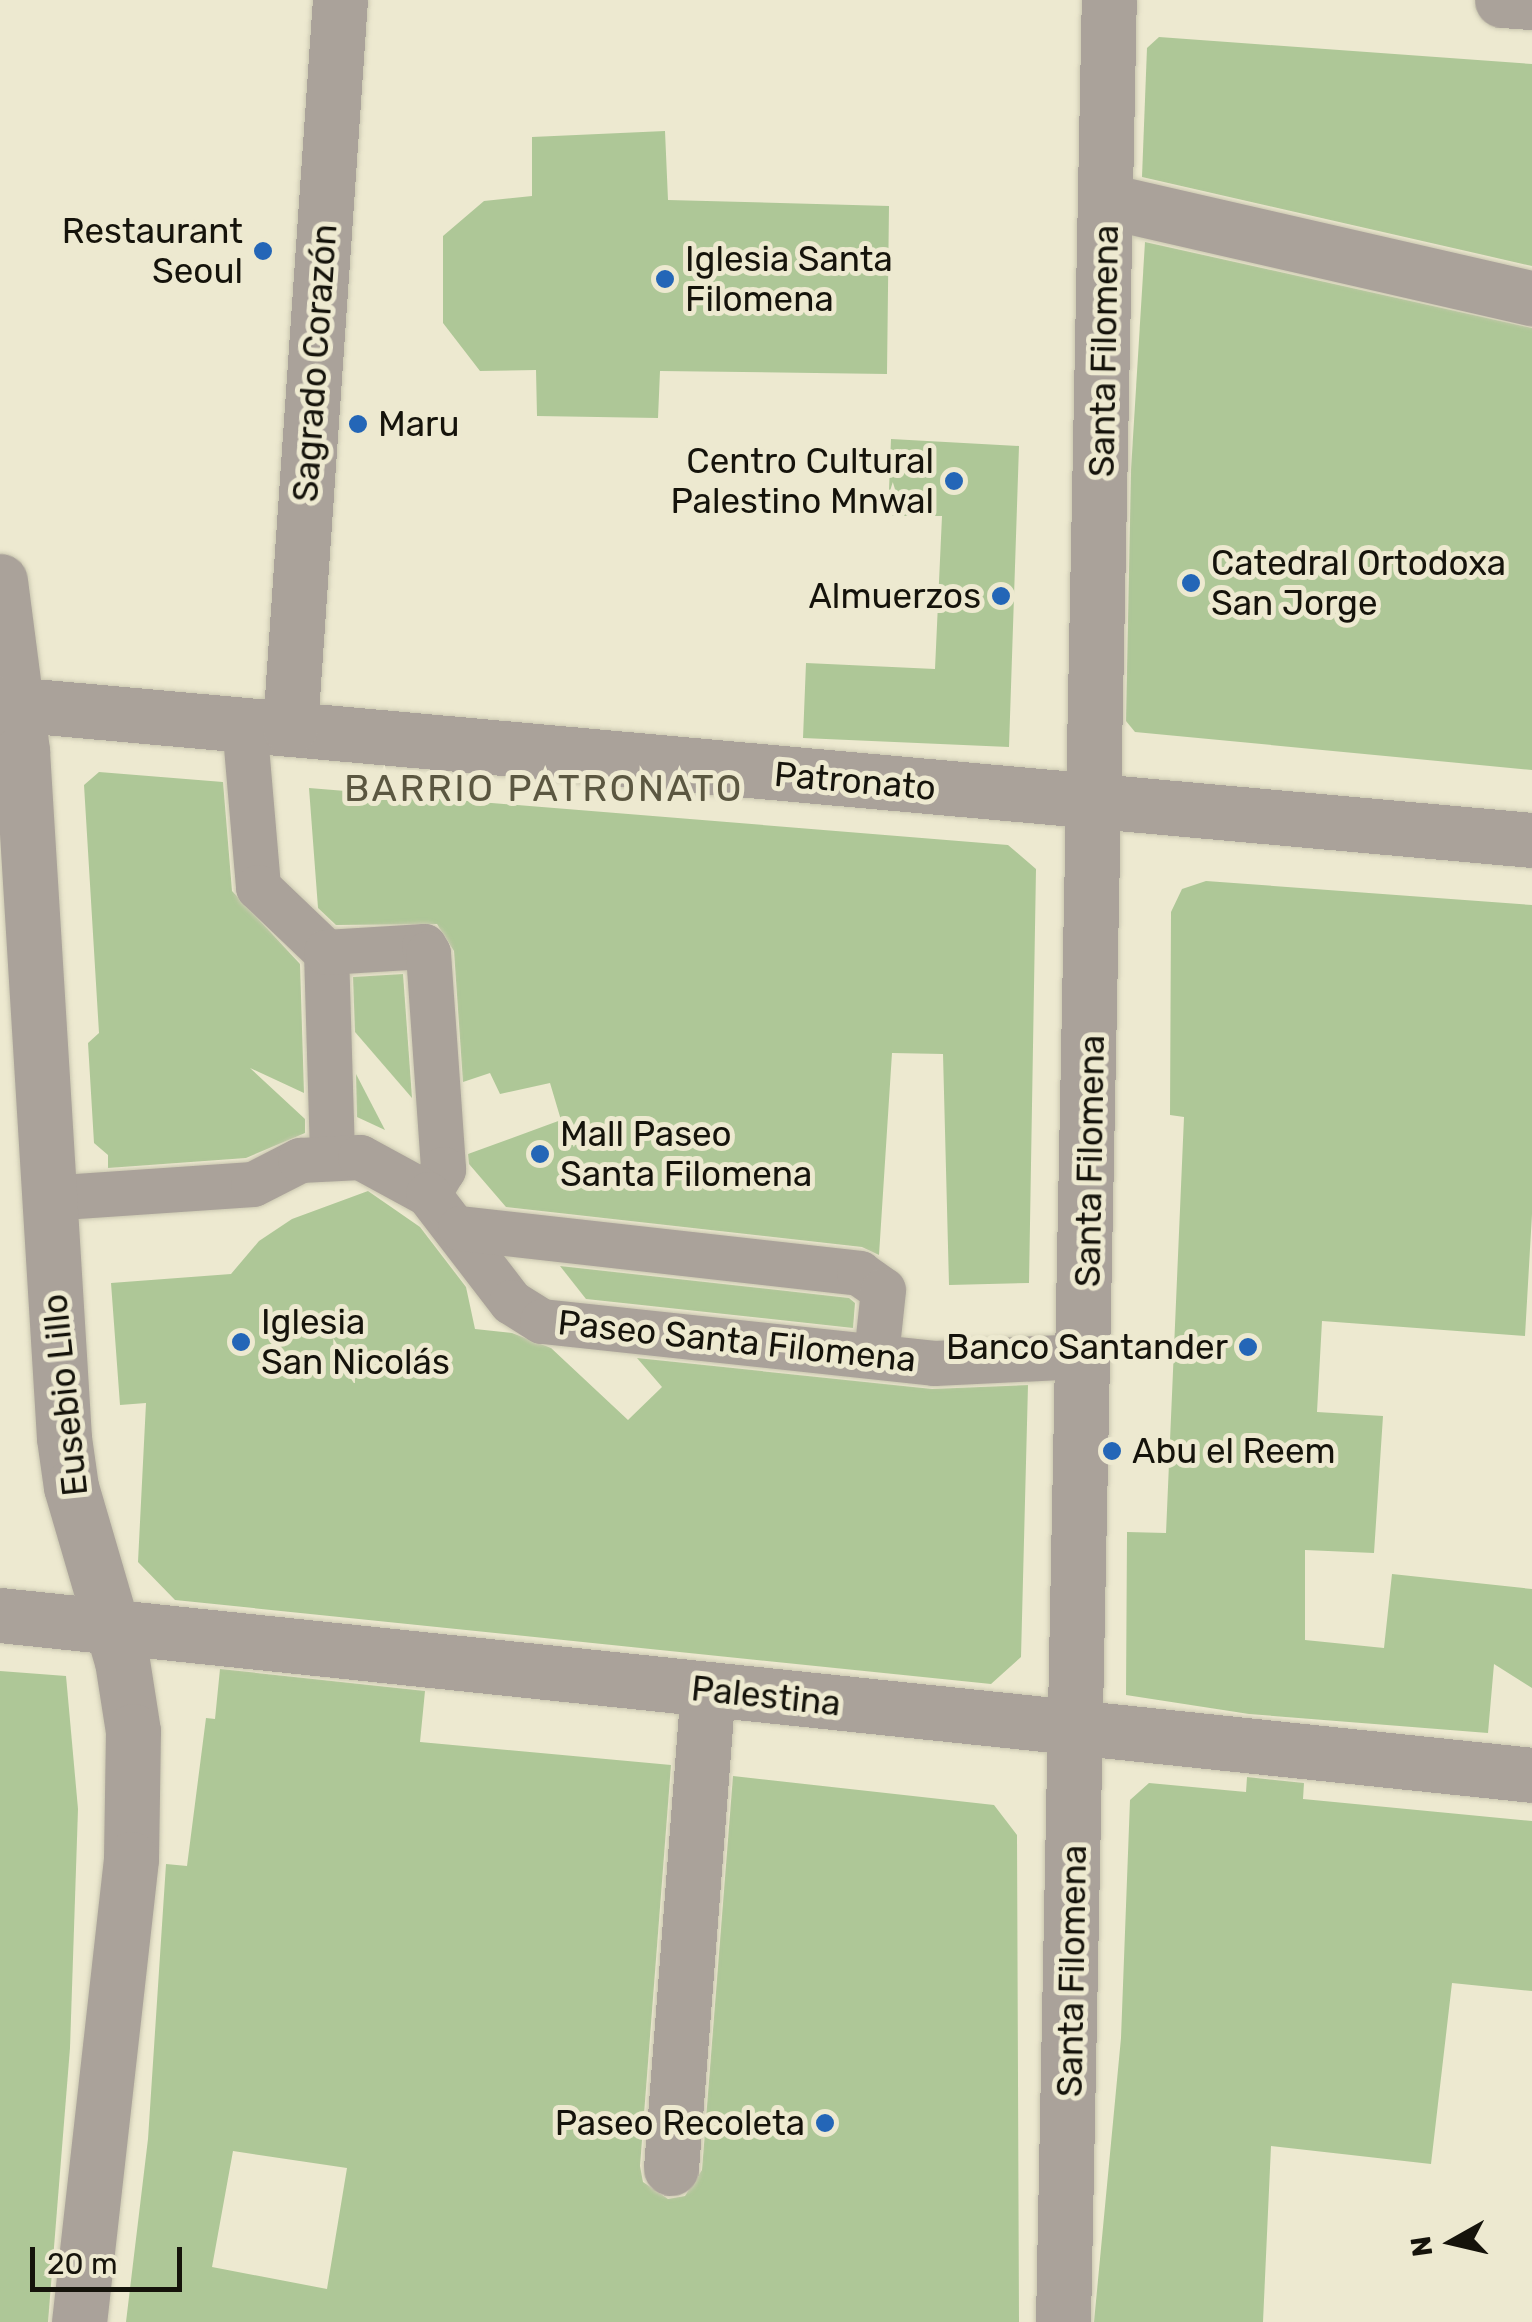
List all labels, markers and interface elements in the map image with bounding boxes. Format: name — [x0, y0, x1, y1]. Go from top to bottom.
place label: Restaurant Seoul — [62, 210, 243, 292]
street label: Sagrado Corazón — [284, 223, 346, 503]
street label: Santa Filomena — [1081, 224, 1127, 478]
place label: Iglesia Santa Filomena — [685, 238, 893, 320]
marker: Restaurant Seoul — [252, 240, 274, 262]
marker: Iglesia Santa Filomena — [654, 268, 676, 290]
place label: Maru — [378, 403, 459, 445]
marker: Maru — [347, 413, 369, 435]
place label: Centro Cultural Palestino Mnwal — [670, 440, 934, 522]
marker: Centro Cultural Palestino Mnwal — [943, 470, 965, 492]
place label: Catedral Ortodoxa San Jorge — [1211, 542, 1506, 624]
marker: Catedral Ortodoxa San Jorge — [1180, 572, 1202, 594]
place label: Almuerzos — [808, 575, 981, 617]
marker: Almuerzos — [990, 585, 1012, 607]
street label: Patronato — [772, 753, 938, 809]
district label: BARRIO PATRONATO — [344, 766, 744, 812]
street label: Santa Filomena — [1067, 1034, 1113, 1288]
place label: Mall Paseo Santa Filomena — [560, 1113, 812, 1195]
marker: Mall Paseo Santa Filomena — [529, 1143, 551, 1165]
street label: Eusebio Lillo — [34, 1292, 96, 1498]
place label: Iglesia San Nicolás — [261, 1301, 450, 1383]
street label: Paseo Santa Filomena — [556, 1301, 918, 1381]
place label: Banco Santander — [946, 1326, 1228, 1368]
marker: Iglesia San Nicolás — [230, 1331, 252, 1353]
marker: Banco Santander — [1237, 1336, 1259, 1358]
place label: Abu el Reem — [1132, 1430, 1336, 1472]
marker: Abu el Reem — [1101, 1440, 1123, 1462]
street label: Palestina — [689, 1667, 843, 1725]
street label: Santa Filomena — [1049, 1844, 1095, 2098]
place label: Paseo Recoleta — [555, 2102, 805, 2144]
marker: Paseo Recoleta — [814, 2112, 836, 2134]
north arrow — [1402, 2192, 1502, 2292]
scale bar — [35, 2227, 188, 2289]
text: N — [1404, 2234, 1440, 2259]
text: 20 m — [47, 2246, 118, 2282]

